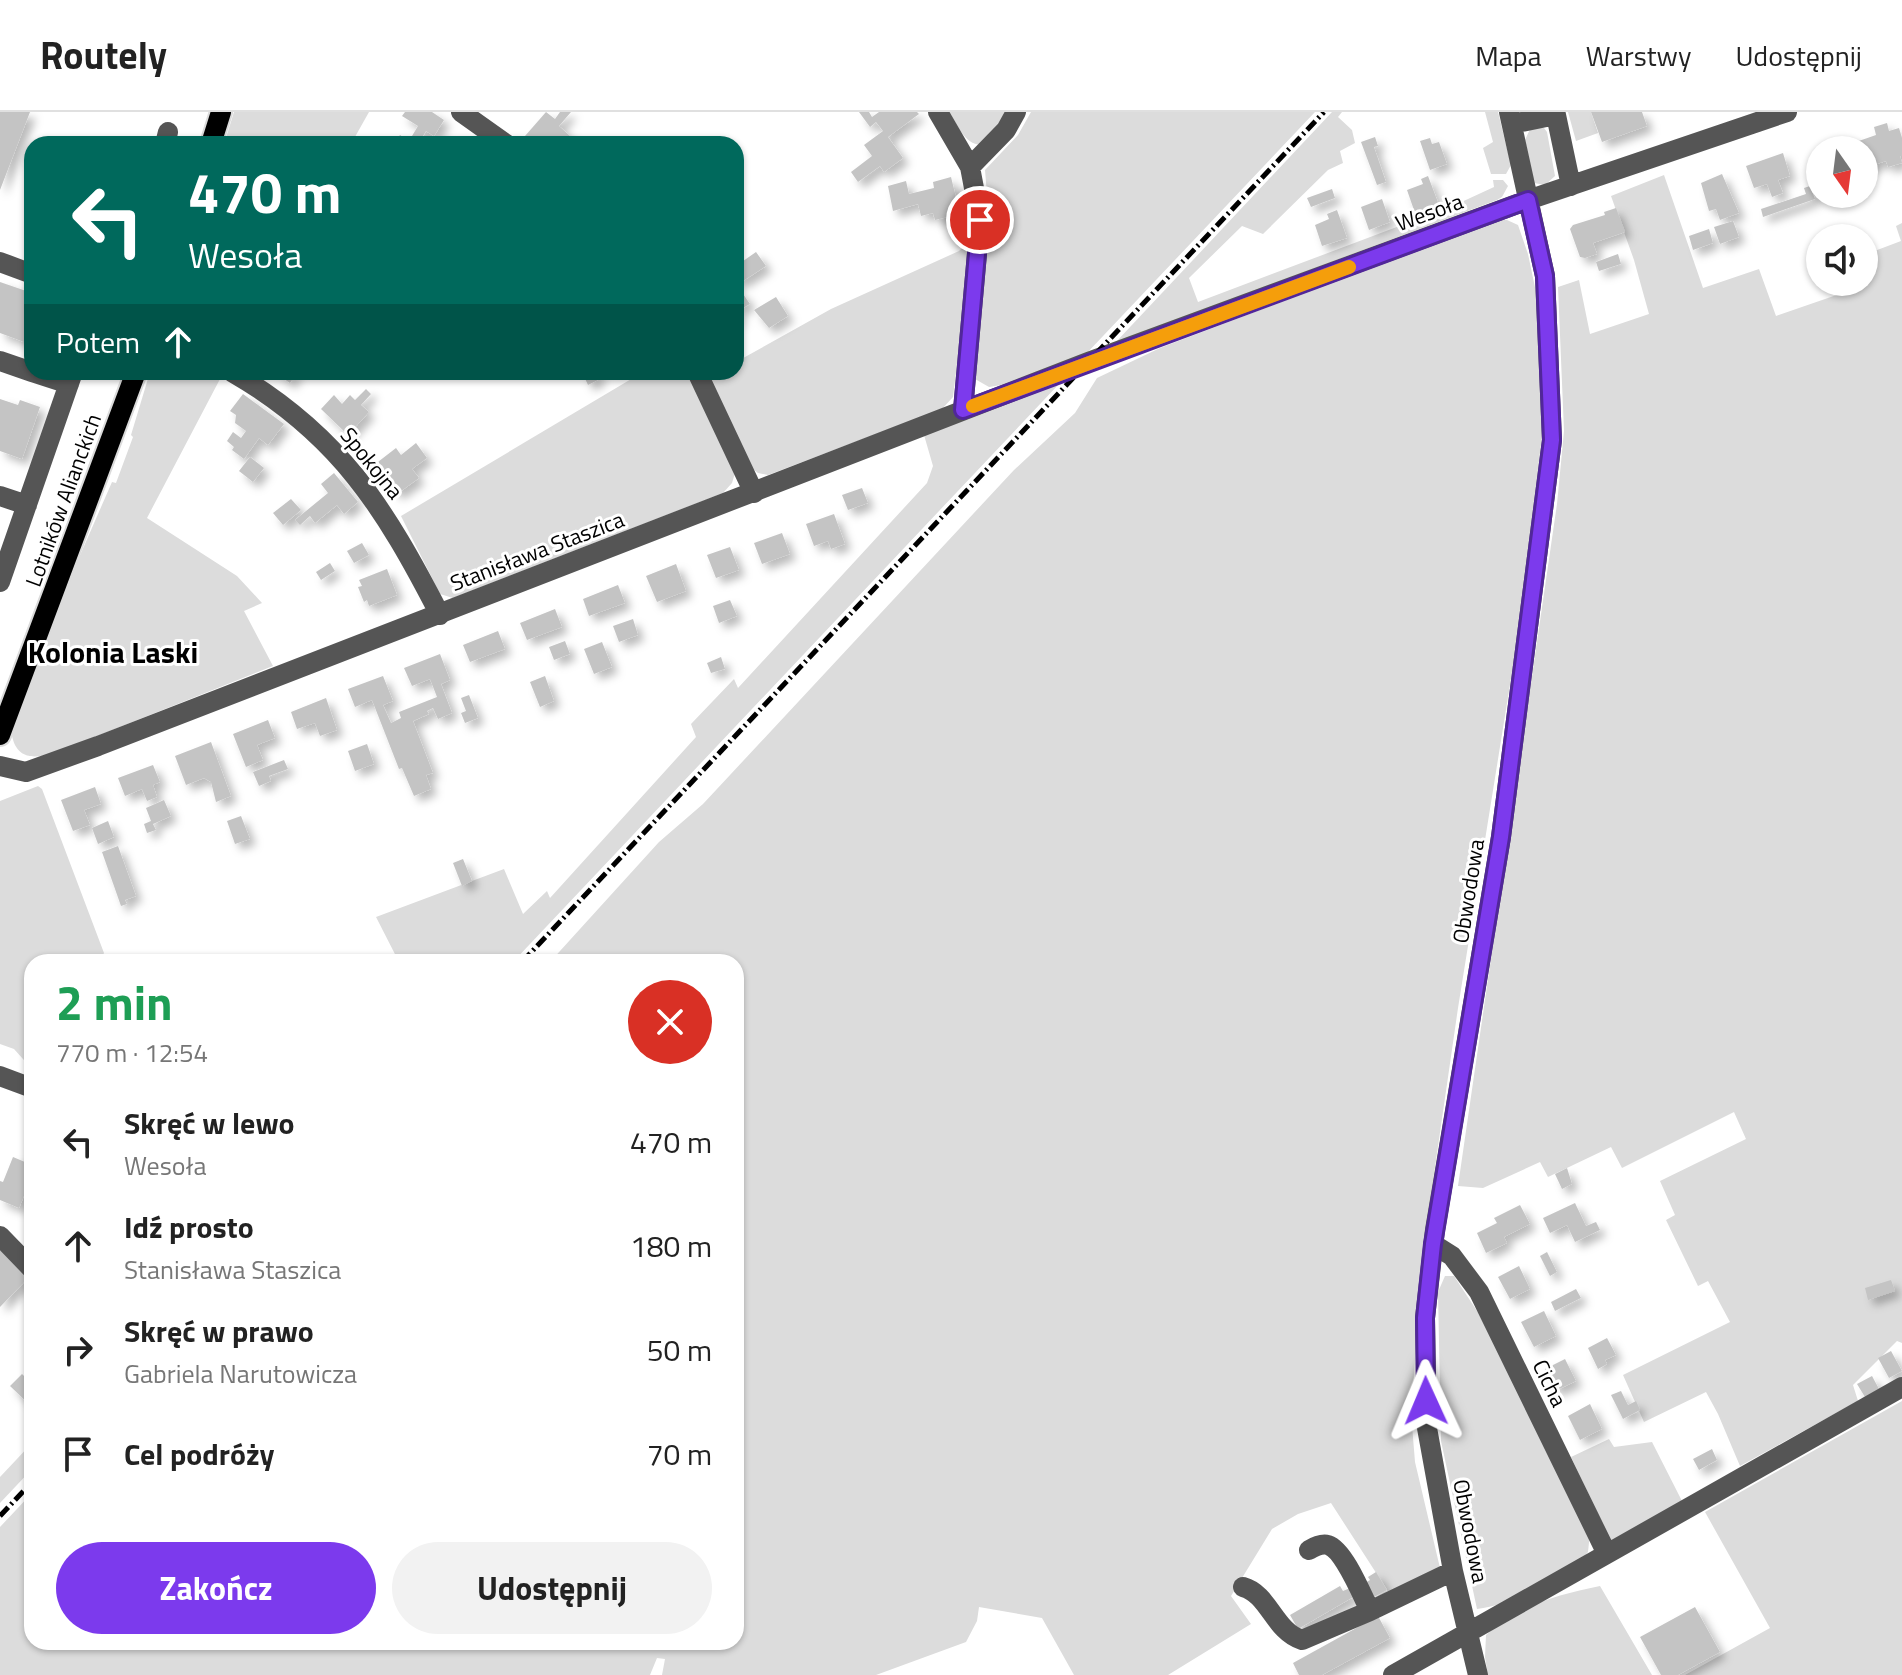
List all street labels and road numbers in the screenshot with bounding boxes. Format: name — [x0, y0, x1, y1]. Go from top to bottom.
street label: Wesoła — [1390, 184, 1468, 240]
street label: Lotników Alianckich — [16, 409, 110, 591]
street label: Spokojna — [332, 419, 412, 507]
street label: Stanisława Staszica — [445, 502, 629, 600]
street label: Obwodowa — [1443, 836, 1493, 946]
street label: Cicha — [1524, 1353, 1576, 1413]
street label: Obwodowa — [1444, 1476, 1498, 1586]

